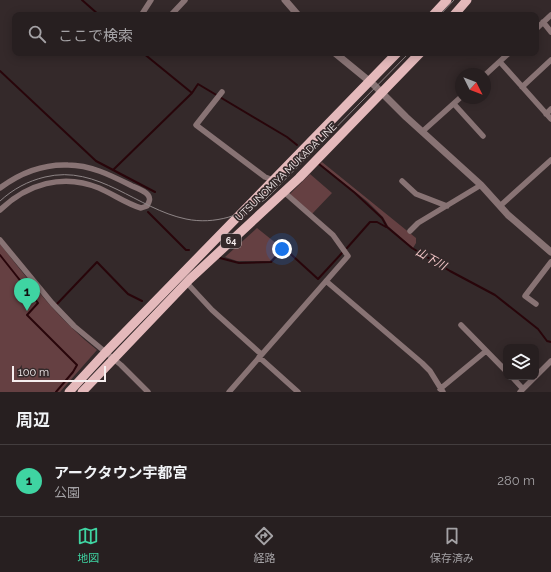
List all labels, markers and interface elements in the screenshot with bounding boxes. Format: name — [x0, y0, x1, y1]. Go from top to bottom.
search box — [12, 12, 539, 56]
icon: search — [26, 23, 48, 45]
text: ここで検索 — [58, 27, 133, 45]
north arrow — [455, 68, 491, 104]
street label: UTSUNOMIYA MUKADA LINE — [233, 121, 339, 223]
road number: 64 — [221, 234, 241, 248]
your location — [272, 239, 292, 259]
water label: 山下川 — [413, 245, 449, 273]
pin: 1 — [14, 278, 40, 311]
map controls — [503, 344, 539, 380]
button: layers — [503, 344, 539, 380]
scale bar — [12, 364, 106, 383]
text: 100 m — [18, 366, 49, 379]
text: 周辺 — [16, 410, 50, 430]
text: アークタウン宇都宮 — [54, 464, 188, 482]
text: 1 — [26, 473, 32, 488]
text: 280 m — [497, 473, 535, 488]
text: 公園 — [54, 485, 80, 500]
tab: 地図 — [77, 525, 99, 565]
tab: 経路 — [253, 525, 275, 565]
tab: 保存済み — [430, 525, 474, 565]

